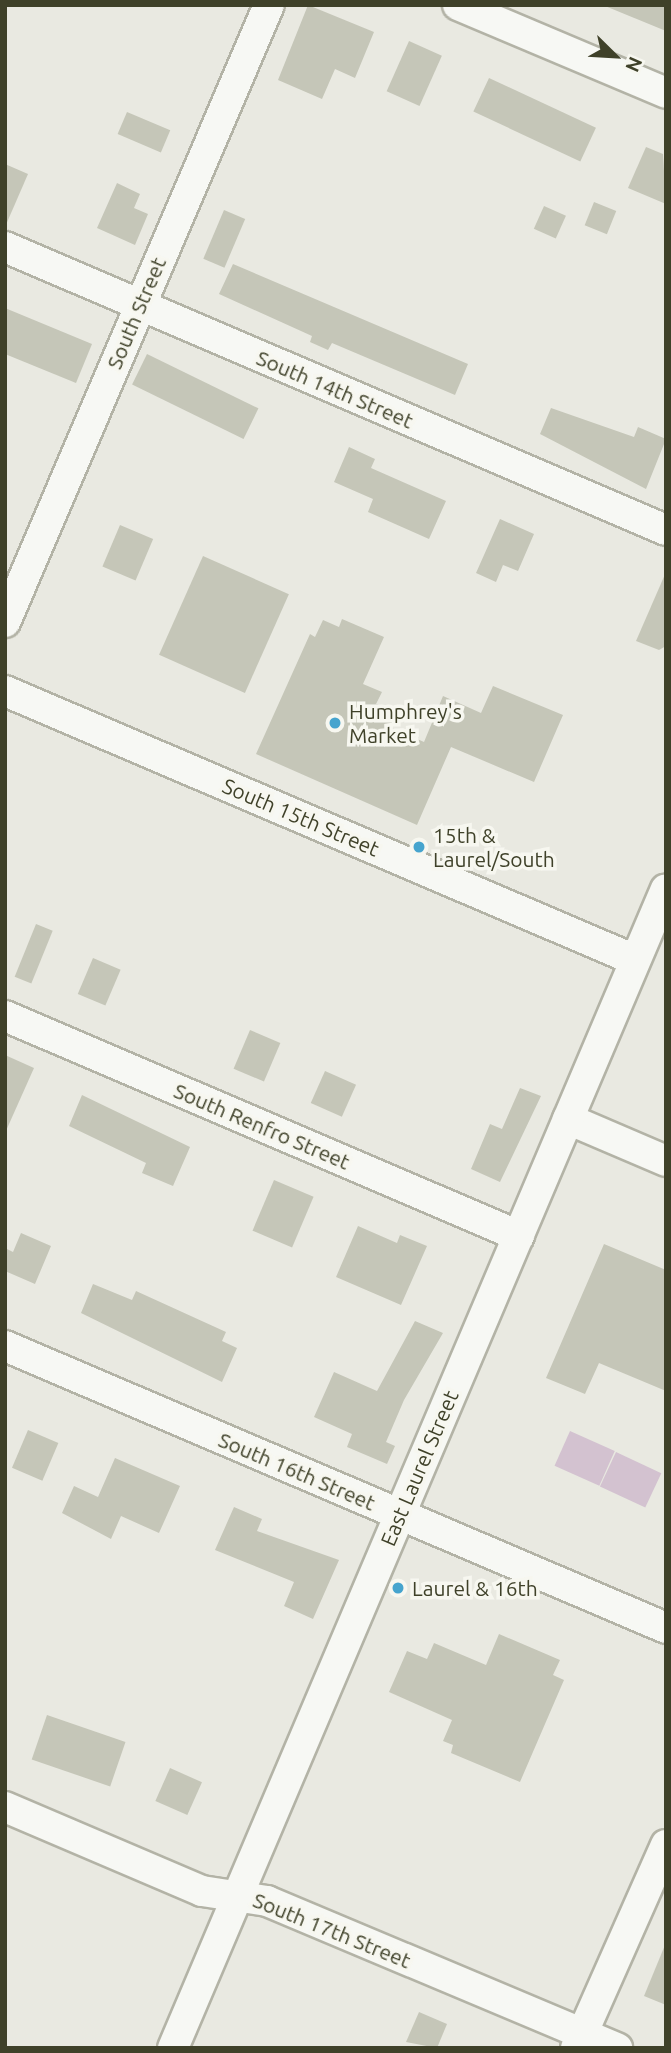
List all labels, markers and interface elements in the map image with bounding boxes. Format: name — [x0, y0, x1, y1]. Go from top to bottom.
north arrow — [580, 21, 650, 91]
text: N — [621, 54, 647, 75]
street label: South Street — [101, 253, 171, 373]
street label: South 14th Street — [253, 345, 417, 433]
place label: Humphrey's Market — [349, 698, 462, 748]
marker: Humphrey's Market — [327, 715, 343, 731]
street label: South 15th Street — [219, 773, 383, 861]
place label: 15th & Laurel/South — [433, 822, 555, 872]
marker: 15th & Laurel/South — [411, 839, 427, 855]
street label: South Renfro Street — [170, 1078, 354, 1174]
street label: East Laurel Street — [375, 1386, 463, 1550]
street label: South 16th Street — [215, 1427, 379, 1515]
place label: Laurel & 16th — [412, 1575, 538, 1601]
marker: Laurel & 16th — [390, 1580, 406, 1596]
street label: South 17th Street — [250, 1887, 414, 1973]

